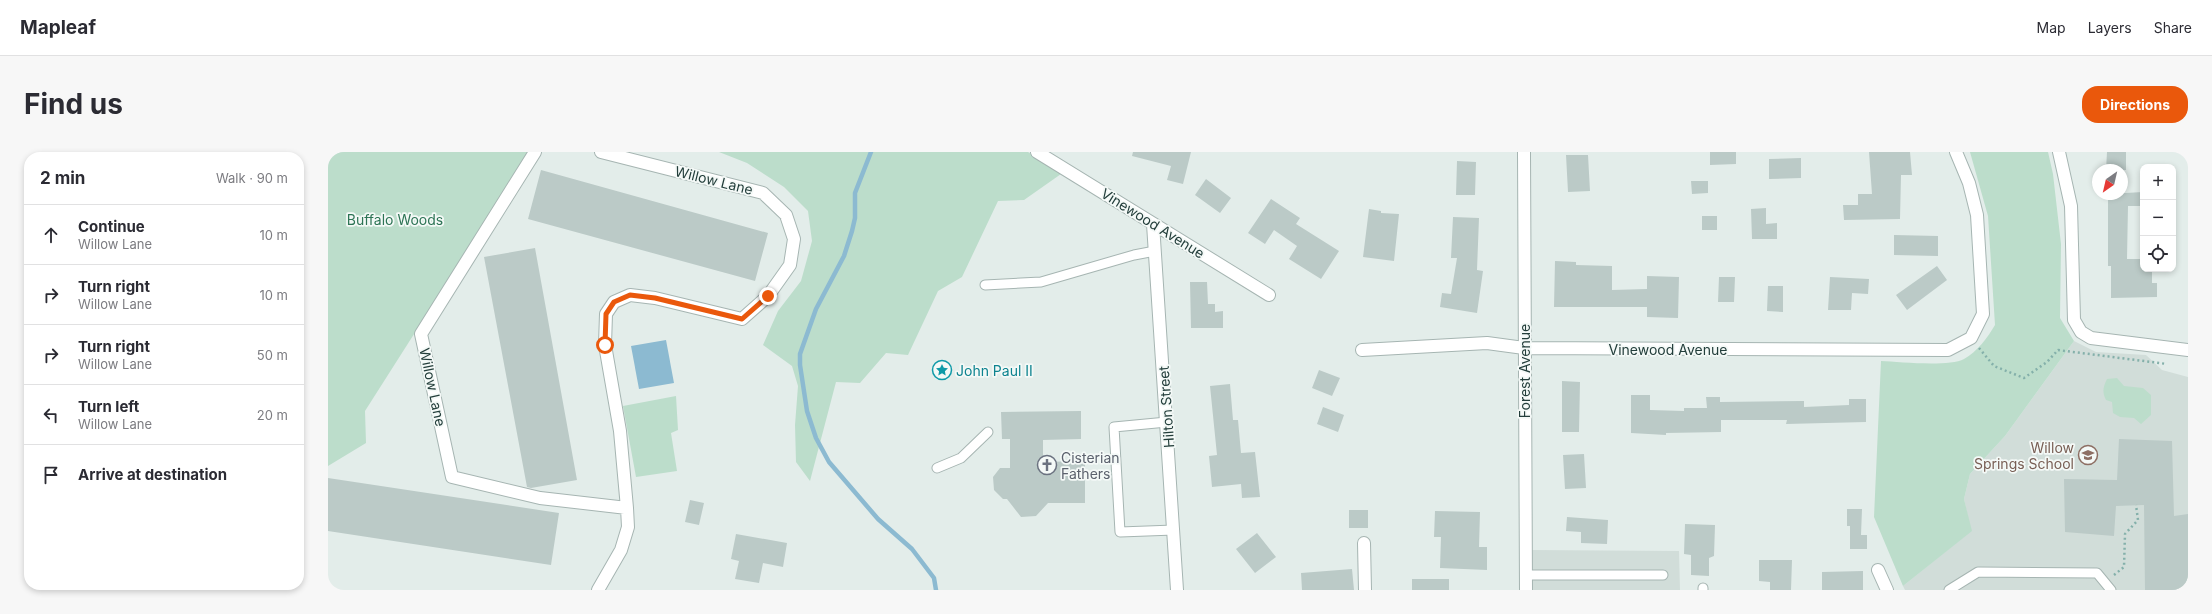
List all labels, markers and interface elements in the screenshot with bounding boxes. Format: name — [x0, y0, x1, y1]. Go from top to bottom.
text: Mapleaf — [20, 16, 96, 39]
text: Map — [2037, 19, 2066, 36]
text: Layers — [2088, 19, 2132, 36]
text: Share — [2154, 19, 2192, 36]
button: Directions — [2082, 86, 2188, 123]
text: Find us — [24, 87, 123, 121]
street label: Willow Lane — [673, 162, 755, 198]
north arrow — [2092, 164, 2128, 200]
map controls — [2140, 164, 2176, 272]
button: + — [2140, 164, 2176, 200]
text: 2 min — [40, 168, 85, 188]
text: Walk · 90 m — [216, 170, 288, 186]
street label: Vinewood Avenue — [1098, 184, 1208, 262]
button: − — [2140, 200, 2176, 236]
park label: Buffalo Woods — [347, 211, 443, 228]
text: Continue — [78, 217, 145, 236]
icon: ahead — [40, 224, 62, 246]
text: 10 m — [259, 227, 288, 243]
text: Willow Lane — [78, 236, 152, 252]
button: locate — [2140, 236, 2176, 272]
text: Turn right — [78, 277, 150, 296]
icon: right — [40, 284, 62, 306]
text: 10 m — [259, 287, 288, 303]
route end — [759, 287, 777, 305]
text: Willow Lane — [78, 296, 152, 312]
street label: Forest Avenue — [1516, 324, 1533, 418]
route start — [596, 336, 614, 354]
text: Turn right — [78, 337, 150, 356]
street label: Vinewood Avenue — [1609, 341, 1727, 358]
icon: right — [40, 344, 62, 366]
street label: Willow Lane — [416, 346, 450, 428]
text: 50 m — [257, 347, 288, 363]
text: Willow Lane — [78, 356, 152, 372]
place icon: John Paul II — [931, 359, 953, 381]
place label: John Paul II — [956, 362, 1033, 379]
street label: Hilton Street — [1155, 365, 1177, 448]
text: Turn left — [78, 397, 139, 416]
icon: left — [40, 404, 62, 426]
text: 20 m — [257, 407, 288, 423]
text: Willow Lane — [78, 416, 152, 432]
place label: Willow Springs School — [1974, 439, 2074, 472]
school or university icon: Willow Springs School — [2077, 444, 2099, 466]
place label: Cisterian Fathers — [1061, 449, 1120, 482]
church icon: Cisterian Fathers — [1036, 454, 1058, 476]
icon: arrive — [40, 464, 62, 486]
text: Arrive at destination — [78, 465, 227, 484]

